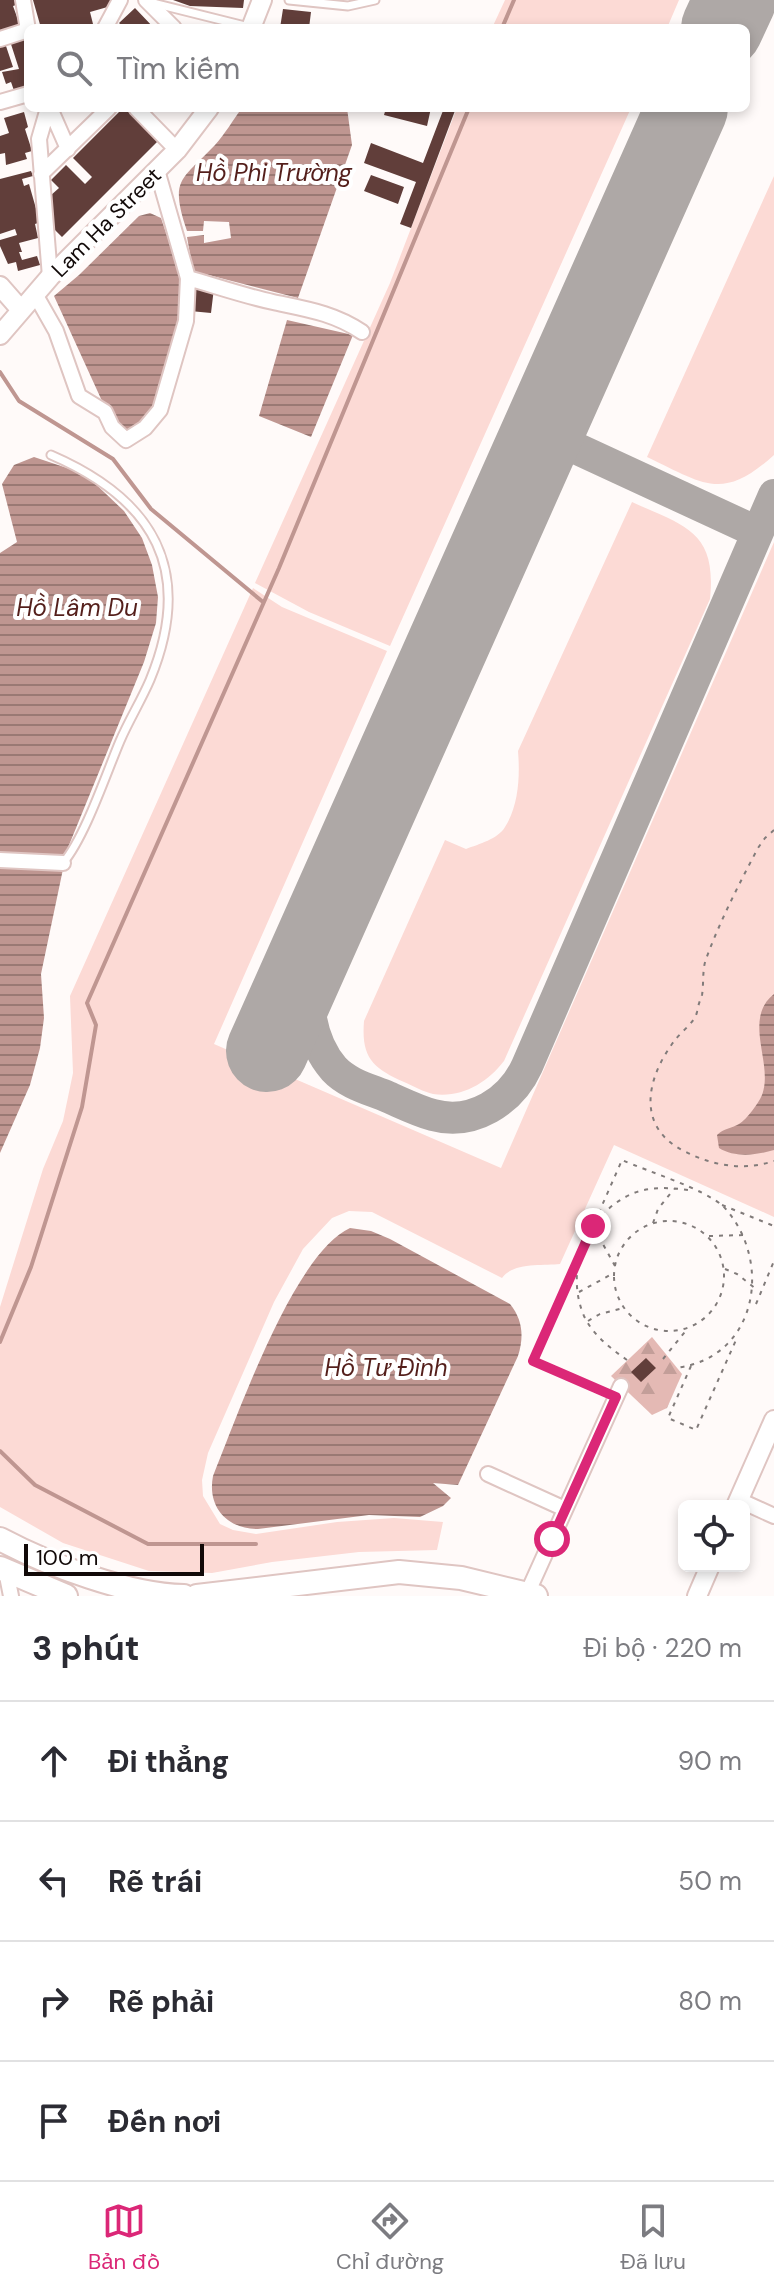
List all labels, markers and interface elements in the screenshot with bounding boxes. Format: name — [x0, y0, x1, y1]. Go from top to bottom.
search box — [24, 24, 750, 112]
icon: search — [52, 46, 96, 90]
text: Tìm kiếm — [116, 49, 240, 88]
water label: Hồ Phi Trường — [196, 157, 353, 188]
street label: Lam Ha Street — [45, 161, 168, 284]
water label: Hồ Lâm Du — [16, 592, 138, 623]
route end — [575, 1208, 611, 1244]
water label: Hồ Tư Đình — [324, 1352, 448, 1383]
map controls — [678, 1500, 750, 1572]
button: locate — [678, 1500, 750, 1572]
route start — [534, 1521, 570, 1557]
scale bar — [24, 1540, 204, 1576]
text: 100 m — [36, 1543, 98, 1572]
text: 3 phút — [32, 1626, 139, 1671]
text: Đi bộ · 220 m — [583, 1631, 742, 1665]
icon: ahead — [32, 1739, 76, 1783]
text: Đi thẳng — [108, 1742, 229, 1781]
text: 90 m — [678, 1744, 742, 1778]
icon: left — [32, 1859, 76, 1903]
text: Rẽ trái — [108, 1862, 202, 1901]
text: 50 m — [678, 1864, 742, 1898]
icon: right — [32, 1979, 76, 2023]
text: Rẽ phải — [108, 1982, 214, 2021]
text: 80 m — [678, 1984, 742, 2018]
icon: arrive — [32, 2099, 76, 2143]
text: Đến nơi — [108, 2102, 221, 2141]
tab: Bản đồ — [88, 2199, 160, 2276]
tab: Chỉ đường — [336, 2199, 444, 2276]
tab: Đã lưu — [620, 2199, 686, 2276]

